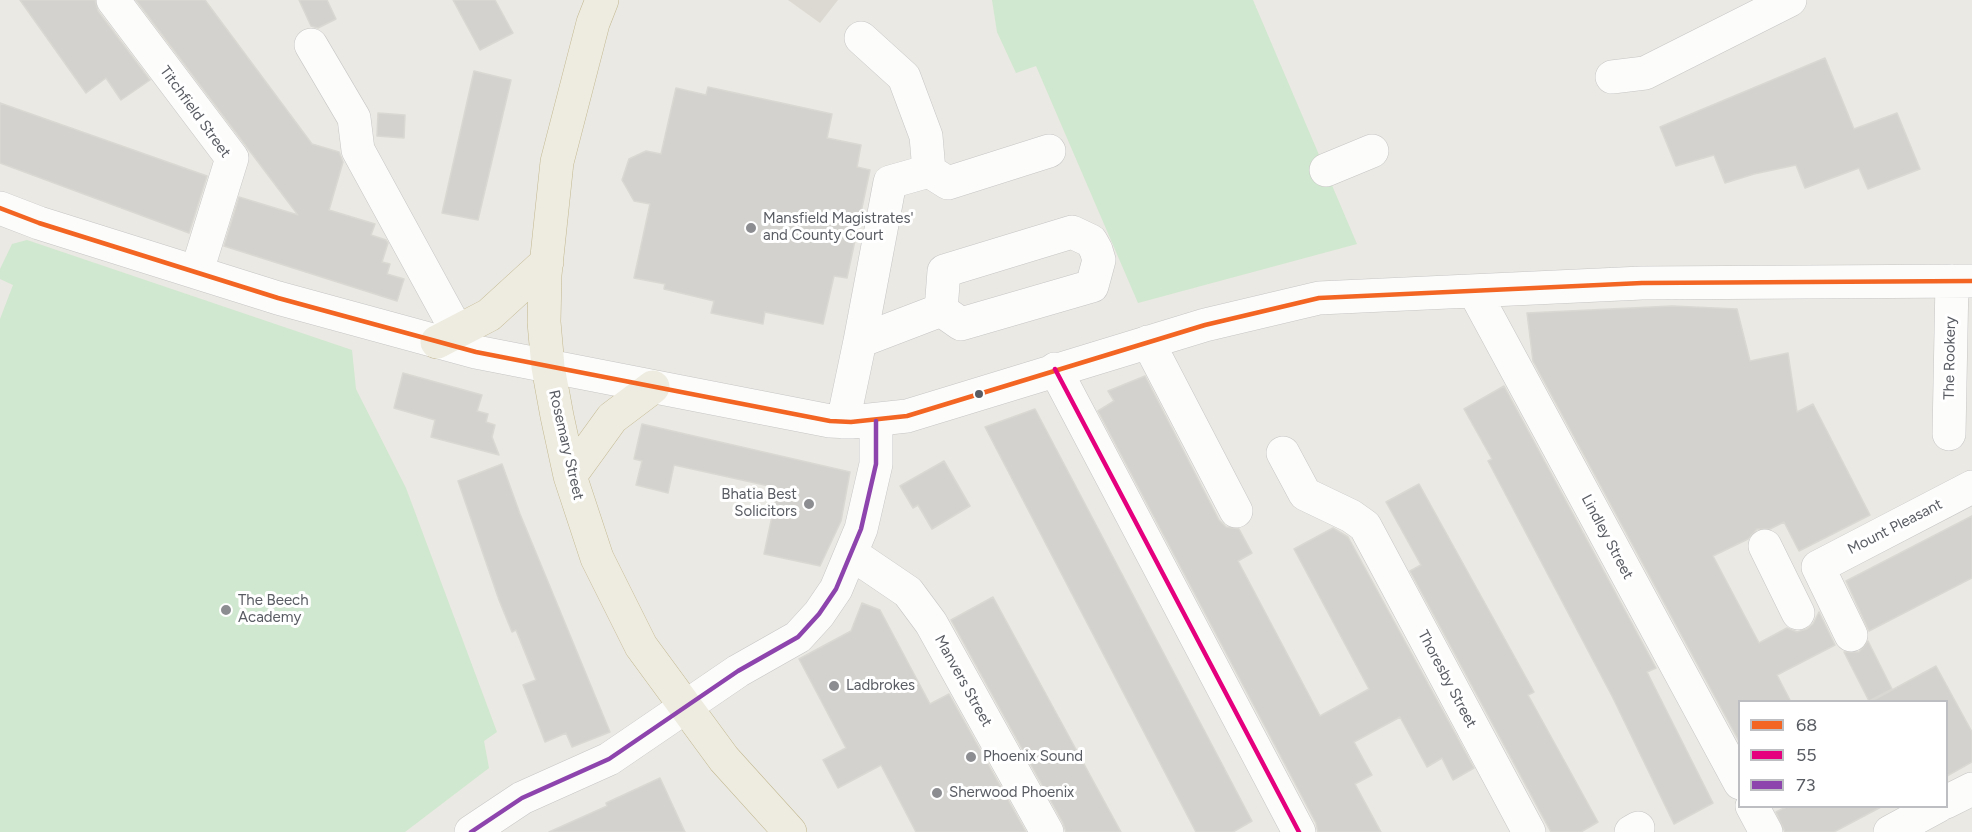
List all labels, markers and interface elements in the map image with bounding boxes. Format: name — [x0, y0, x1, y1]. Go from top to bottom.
street label: Titchfield Street — [156, 63, 234, 161]
place label: Mansfield Magistrates' and County Court — [763, 210, 914, 245]
marker: Mansfield Magistrates' and County Court — [744, 221, 758, 235]
street label: The Rookery — [1940, 316, 1960, 400]
street label: Rosemary Street — [545, 388, 587, 502]
unlabelled marker — [973, 388, 985, 400]
place label: Bhatia Best Solicitors — [721, 486, 797, 521]
street label: Lindley Street — [1577, 492, 1637, 582]
street label: Mount Pleasant — [1845, 495, 1945, 559]
marker: Bhatia Best Solicitors — [802, 497, 816, 511]
place label: The Beech Academy — [238, 592, 309, 627]
marker: The Beech Academy — [219, 603, 233, 617]
street label: Thoresby Street — [1414, 627, 1480, 731]
street label: Manvers Street — [930, 632, 996, 730]
place label: Ladbrokes — [846, 677, 915, 695]
marker: Ladbrokes — [827, 679, 841, 693]
legend — [1738, 700, 1948, 808]
text: 68 — [1796, 714, 1817, 736]
text: 55 — [1796, 744, 1817, 766]
place label: Phoenix Sound — [983, 748, 1083, 766]
marker: Phoenix Sound — [964, 750, 978, 764]
text: 73 — [1796, 774, 1815, 796]
place label: Sherwood Phoenix — [949, 784, 1074, 802]
marker: Sherwood Phoenix — [930, 786, 944, 800]

